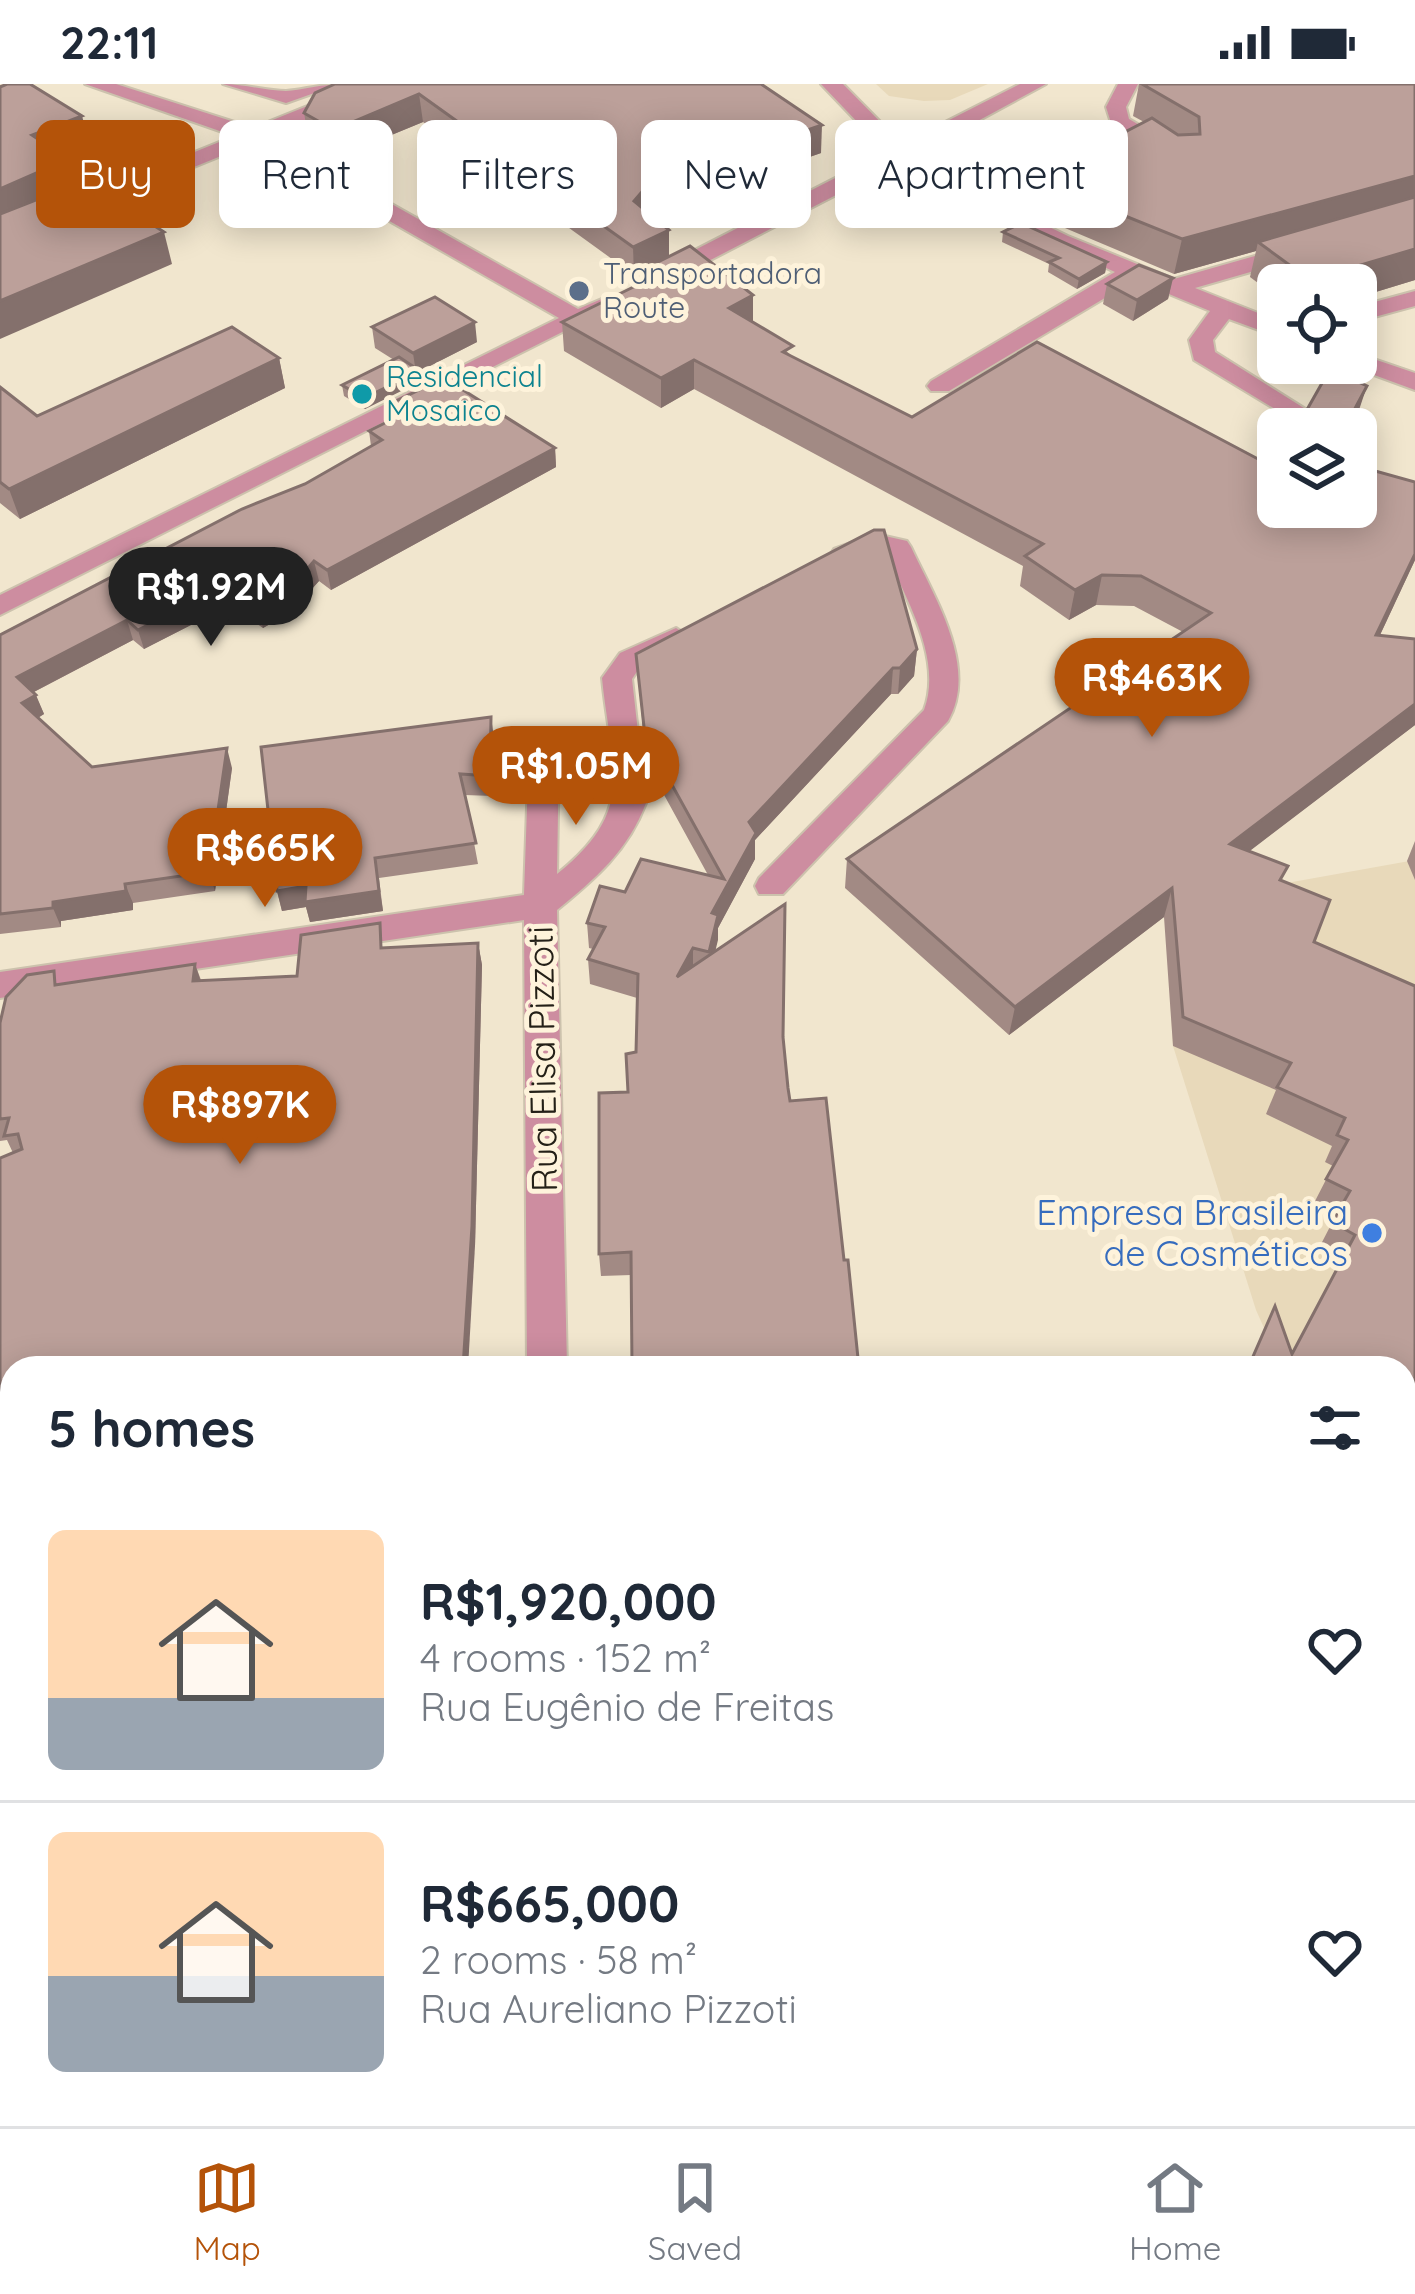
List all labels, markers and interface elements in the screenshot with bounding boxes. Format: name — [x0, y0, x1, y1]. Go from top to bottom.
text: 22:11 — [60, 14, 159, 70]
chip: Buy — [36, 120, 195, 228]
chip: Rent — [219, 120, 393, 228]
chip: Filters — [417, 120, 617, 228]
chip: New — [641, 120, 811, 228]
chip: Apartment — [835, 120, 1128, 228]
place label: Transportadora Route — [603, 254, 822, 326]
map controls — [1257, 264, 1377, 528]
button: locate — [1257, 264, 1377, 384]
marker: Transportadora Route — [566, 278, 592, 304]
place label: Residencial Mosaico — [386, 357, 543, 429]
marker: Residencial Mosaico — [349, 381, 375, 407]
button: layers — [1257, 408, 1377, 528]
pin: R$1.92M — [100, 547, 322, 649]
text: R$1.92M — [135, 561, 287, 610]
pin: R$463K — [1054, 638, 1250, 740]
text: R$463K — [1081, 652, 1223, 701]
pin: R$1.05M — [465, 726, 687, 828]
text: R$1.05M — [499, 740, 653, 789]
pin: R$665K — [167, 808, 363, 910]
text: R$665K — [194, 822, 336, 871]
street label: Rua Elisa Pizzoti — [517, 926, 566, 1192]
pin: R$897K — [142, 1065, 338, 1167]
text: R$897K — [170, 1079, 310, 1128]
place label: Empresa Brasileira de Cosméticos — [1036, 1189, 1348, 1275]
marker: Empresa Brasileira de Cosméticos — [1359, 1220, 1385, 1246]
icon: filters — [1302, 1395, 1368, 1461]
text: 5 homes — [48, 1396, 255, 1460]
text: R$1,920,000 — [420, 1569, 717, 1633]
icon: home — [144, 1578, 288, 1722]
icon: heart — [1302, 1617, 1368, 1683]
text: 4 rooms · 152 m² — [420, 1633, 711, 1682]
text: Rua Eugênio de Freitas — [420, 1682, 834, 1731]
text: R$665,000 — [420, 1871, 679, 1935]
icon: home — [144, 1880, 288, 2024]
icon: heart — [1302, 1919, 1368, 1985]
text: 2 rooms · 58 m² — [420, 1935, 697, 1984]
text: Rua Aureliano Pizzoti — [420, 1984, 797, 2033]
tab: Map — [194, 2155, 261, 2268]
tab: Saved — [648, 2155, 742, 2268]
tab: Home — [1129, 2155, 1221, 2268]

